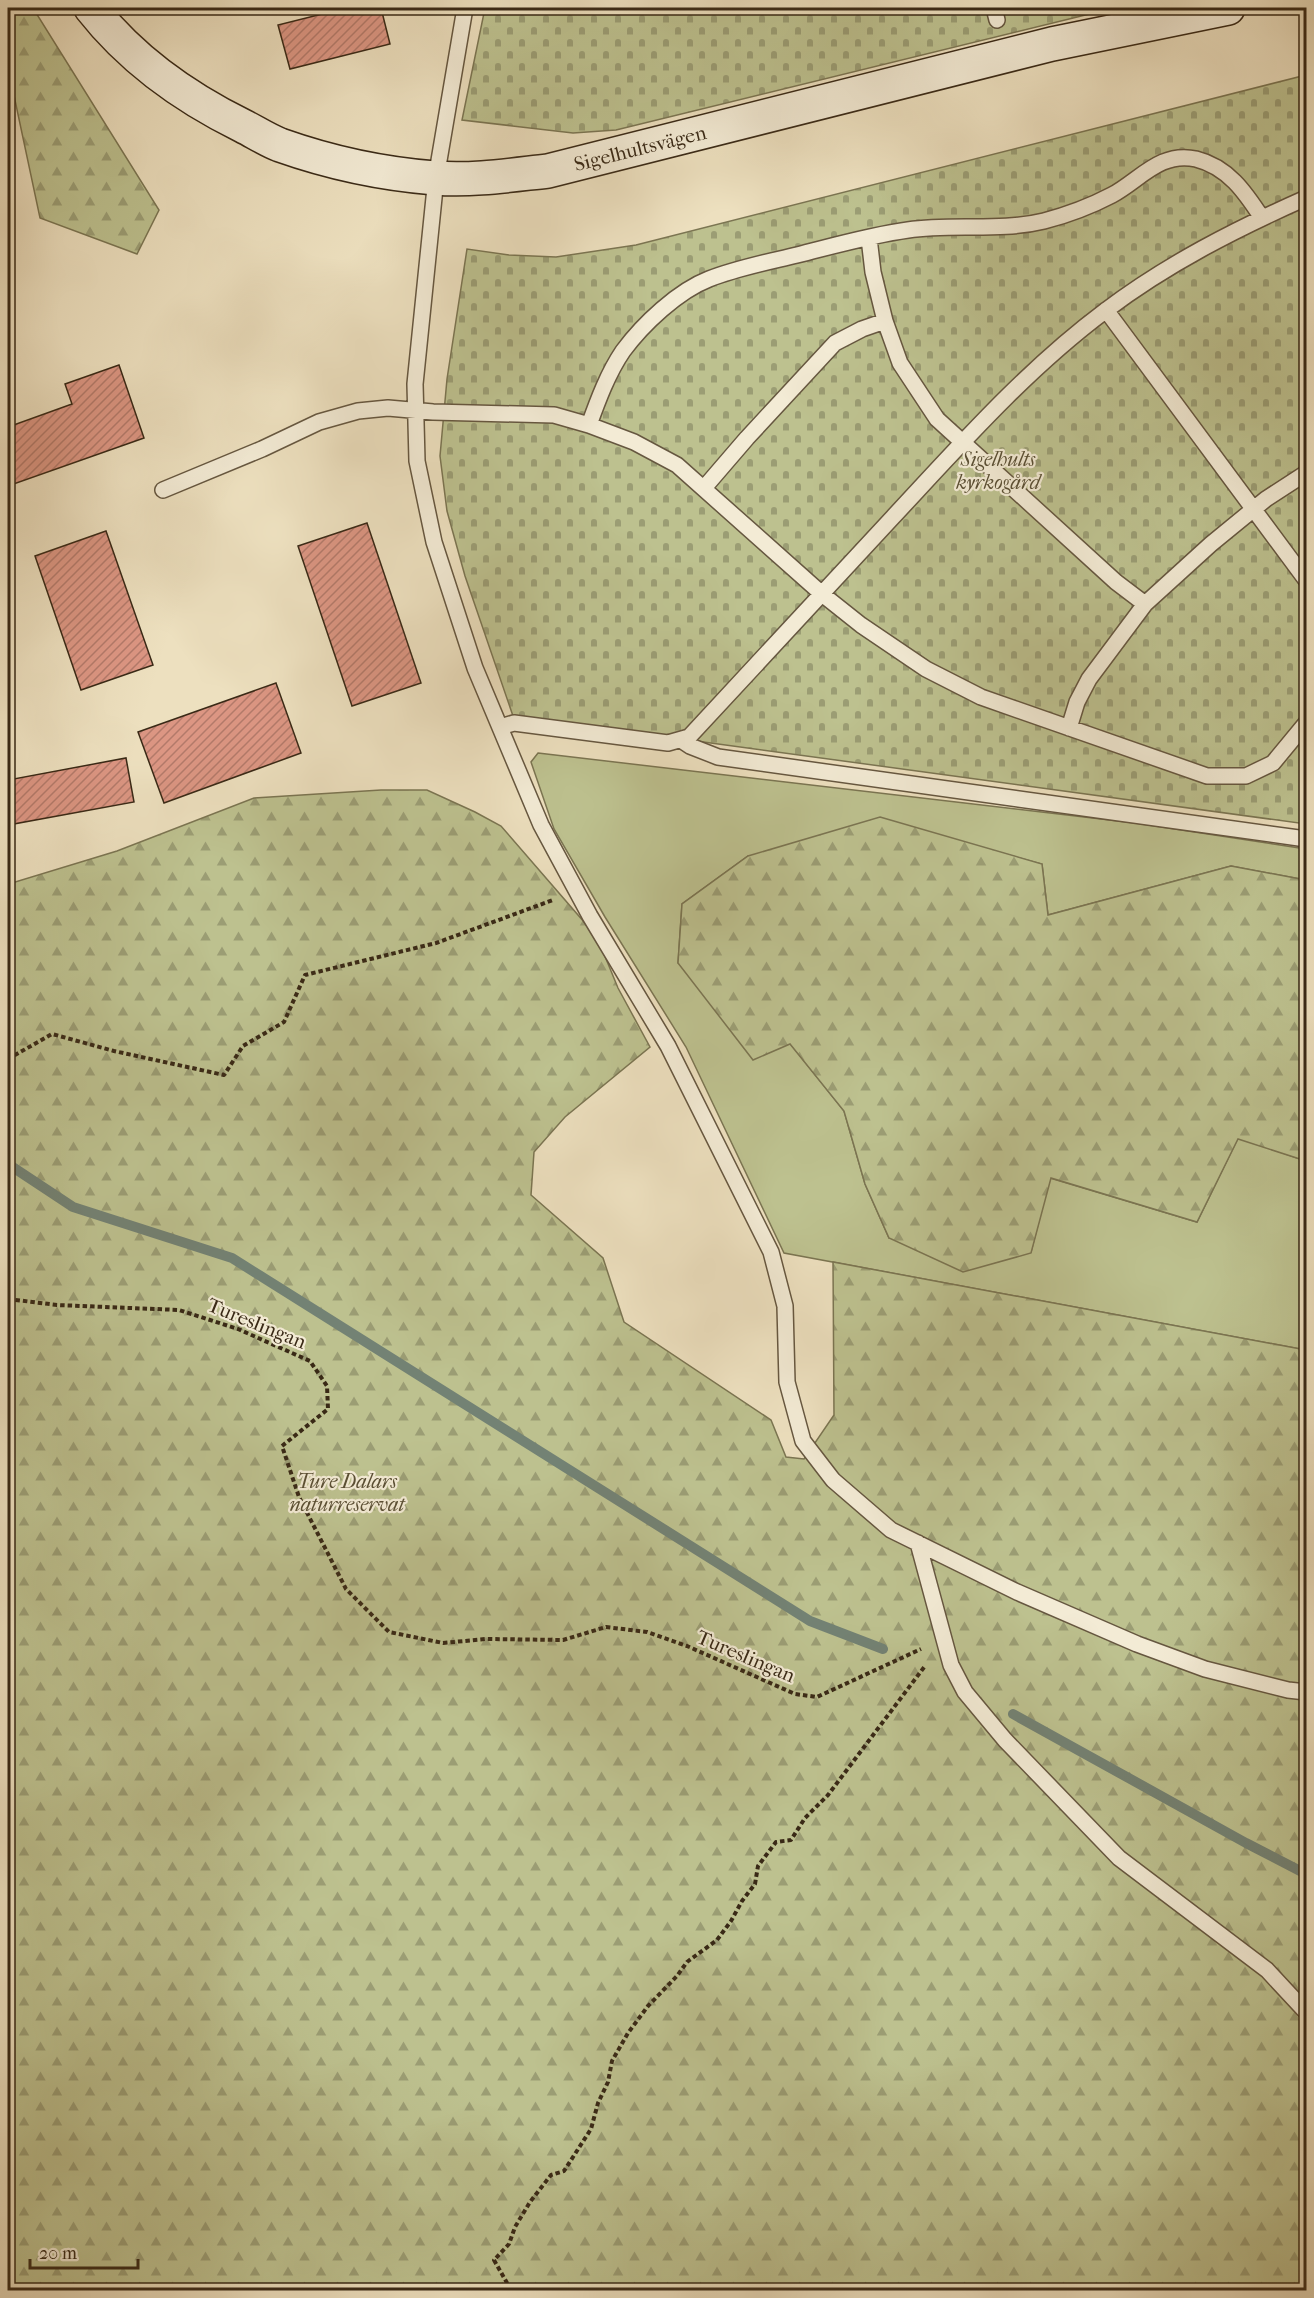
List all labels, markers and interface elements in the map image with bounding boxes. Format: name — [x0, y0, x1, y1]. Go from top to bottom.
street label: Sigelhultsvägen — [572, 121, 709, 176]
park label: Sigelhults kyrkogård — [955, 448, 1043, 494]
street label: Tureslingan — [204, 1293, 310, 1354]
park label: Ture Dalars naturreservat — [289, 1470, 406, 1516]
street label: Tureslingan — [693, 1625, 799, 1688]
scale bar — [30, 2232, 138, 2270]
text: 20 m — [39, 2243, 77, 2264]

